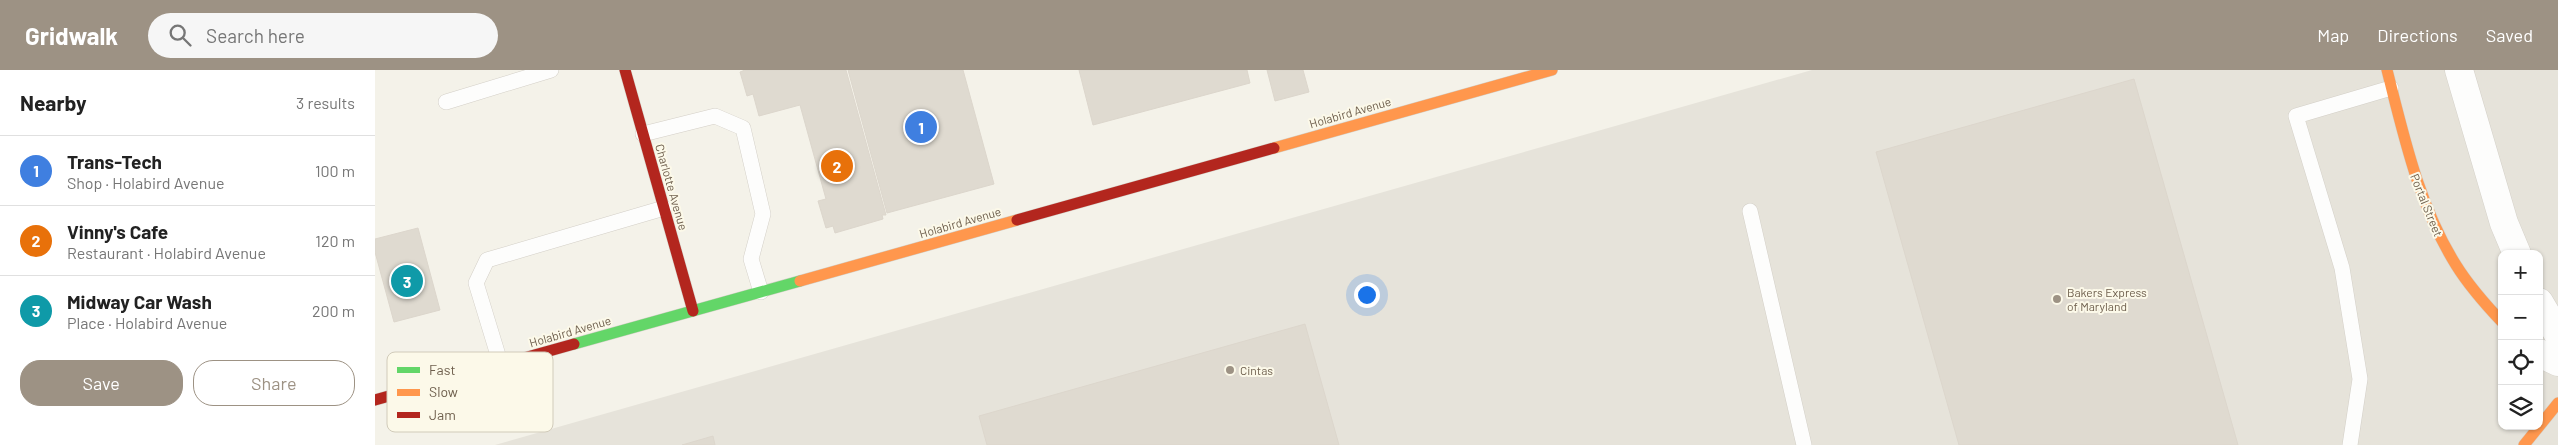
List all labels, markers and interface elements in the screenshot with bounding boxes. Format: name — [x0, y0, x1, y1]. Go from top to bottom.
search box — [148, 13, 498, 58]
text: Gridwalk — [25, 21, 118, 50]
icon: search — [166, 21, 194, 49]
text: Search here — [206, 24, 305, 47]
text: Map — [2317, 24, 2349, 46]
text: Directions — [2377, 24, 2458, 46]
text: Saved — [2486, 24, 2533, 46]
text: Nearby — [20, 90, 86, 115]
text: 3 results — [296, 93, 355, 112]
street label: Holabird Avenue — [1308, 94, 1392, 130]
pin: 1 — [905, 108, 937, 146]
street label: Charlotte Avenue — [653, 142, 691, 232]
pin: 2 — [821, 147, 853, 185]
text: Trans-Tech — [67, 150, 162, 173]
text: 1 — [33, 161, 39, 180]
text: 100 m — [315, 161, 355, 180]
street label: Portal Street — [2408, 172, 2446, 238]
text: Shop · Holabird Avenue — [67, 173, 225, 192]
street label: Holabird Avenue — [918, 204, 1002, 240]
text: Vinny's Cafe — [67, 220, 168, 243]
text: 2 — [32, 231, 40, 250]
text: 120 m — [315, 231, 355, 250]
text: Restaurant · Holabird Avenue — [67, 243, 266, 262]
map controls — [2498, 250, 2543, 430]
button: + — [2498, 250, 2543, 295]
pin: 3 — [391, 262, 423, 300]
your location — [1354, 282, 1380, 308]
place label: Bakers Express of Maryland — [2067, 285, 2147, 313]
text: Midway Car Wash — [67, 290, 212, 313]
marker: Bakers Express of Maryland — [2051, 293, 2063, 305]
button: − — [2498, 295, 2543, 340]
text: 3 — [32, 301, 40, 320]
text: 200 m — [312, 301, 355, 320]
text: Place · Holabird Avenue — [67, 313, 227, 332]
street label: Holabird Avenue — [528, 313, 612, 349]
button: locate — [2498, 340, 2543, 385]
legend — [387, 352, 553, 432]
button: Save — [20, 360, 183, 406]
button: Share — [193, 360, 355, 406]
text: Fast — [429, 361, 455, 378]
place label: Cintas — [1240, 363, 1273, 377]
marker: Cintas — [1224, 364, 1236, 376]
text: Slow — [429, 383, 458, 400]
button: layers — [2498, 385, 2543, 430]
text: Jam — [429, 406, 456, 423]

